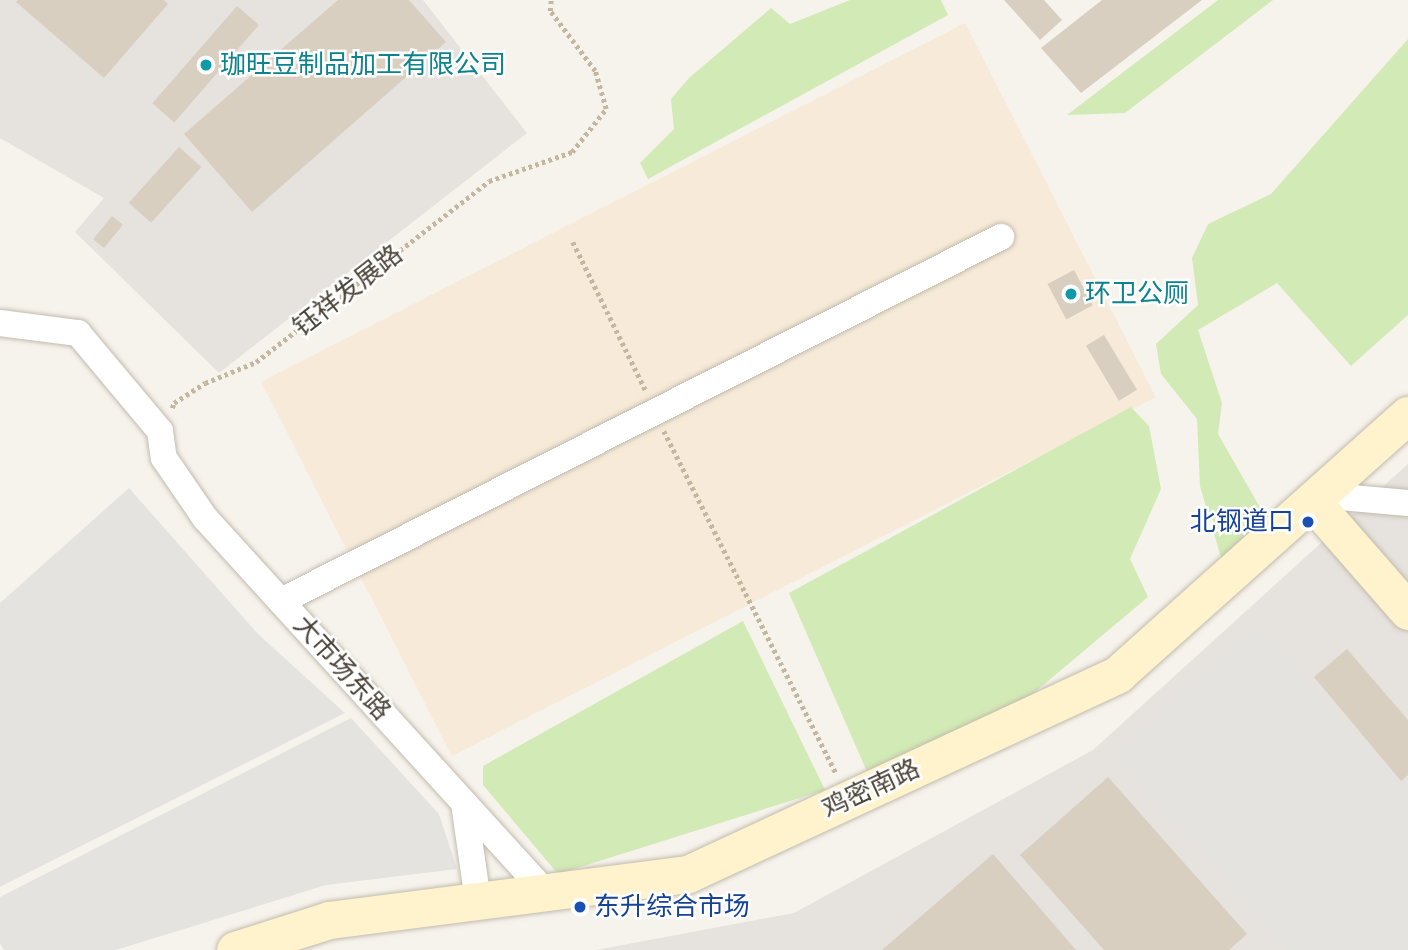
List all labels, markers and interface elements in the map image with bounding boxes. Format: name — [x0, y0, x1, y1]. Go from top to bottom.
place label: 珈旺豆制品加工有限公司 — [220, 49, 506, 81]
marker: 珈旺豆制品加工有限公司 — [198, 57, 214, 73]
street label: 钰祥发展路 — [287, 239, 409, 343]
place label: 环卫公厕 — [1085, 278, 1189, 310]
marker: 环卫公厕 — [1063, 286, 1079, 302]
place label: 北钢道口 — [1190, 506, 1294, 538]
marker: 北钢道口 — [1300, 514, 1316, 530]
street label: 大市场东路 — [287, 609, 397, 727]
street label: 鸡密南路 — [817, 753, 925, 825]
place label: 东升综合市场 — [594, 891, 750, 923]
marker: 东升综合市场 — [572, 899, 588, 915]

